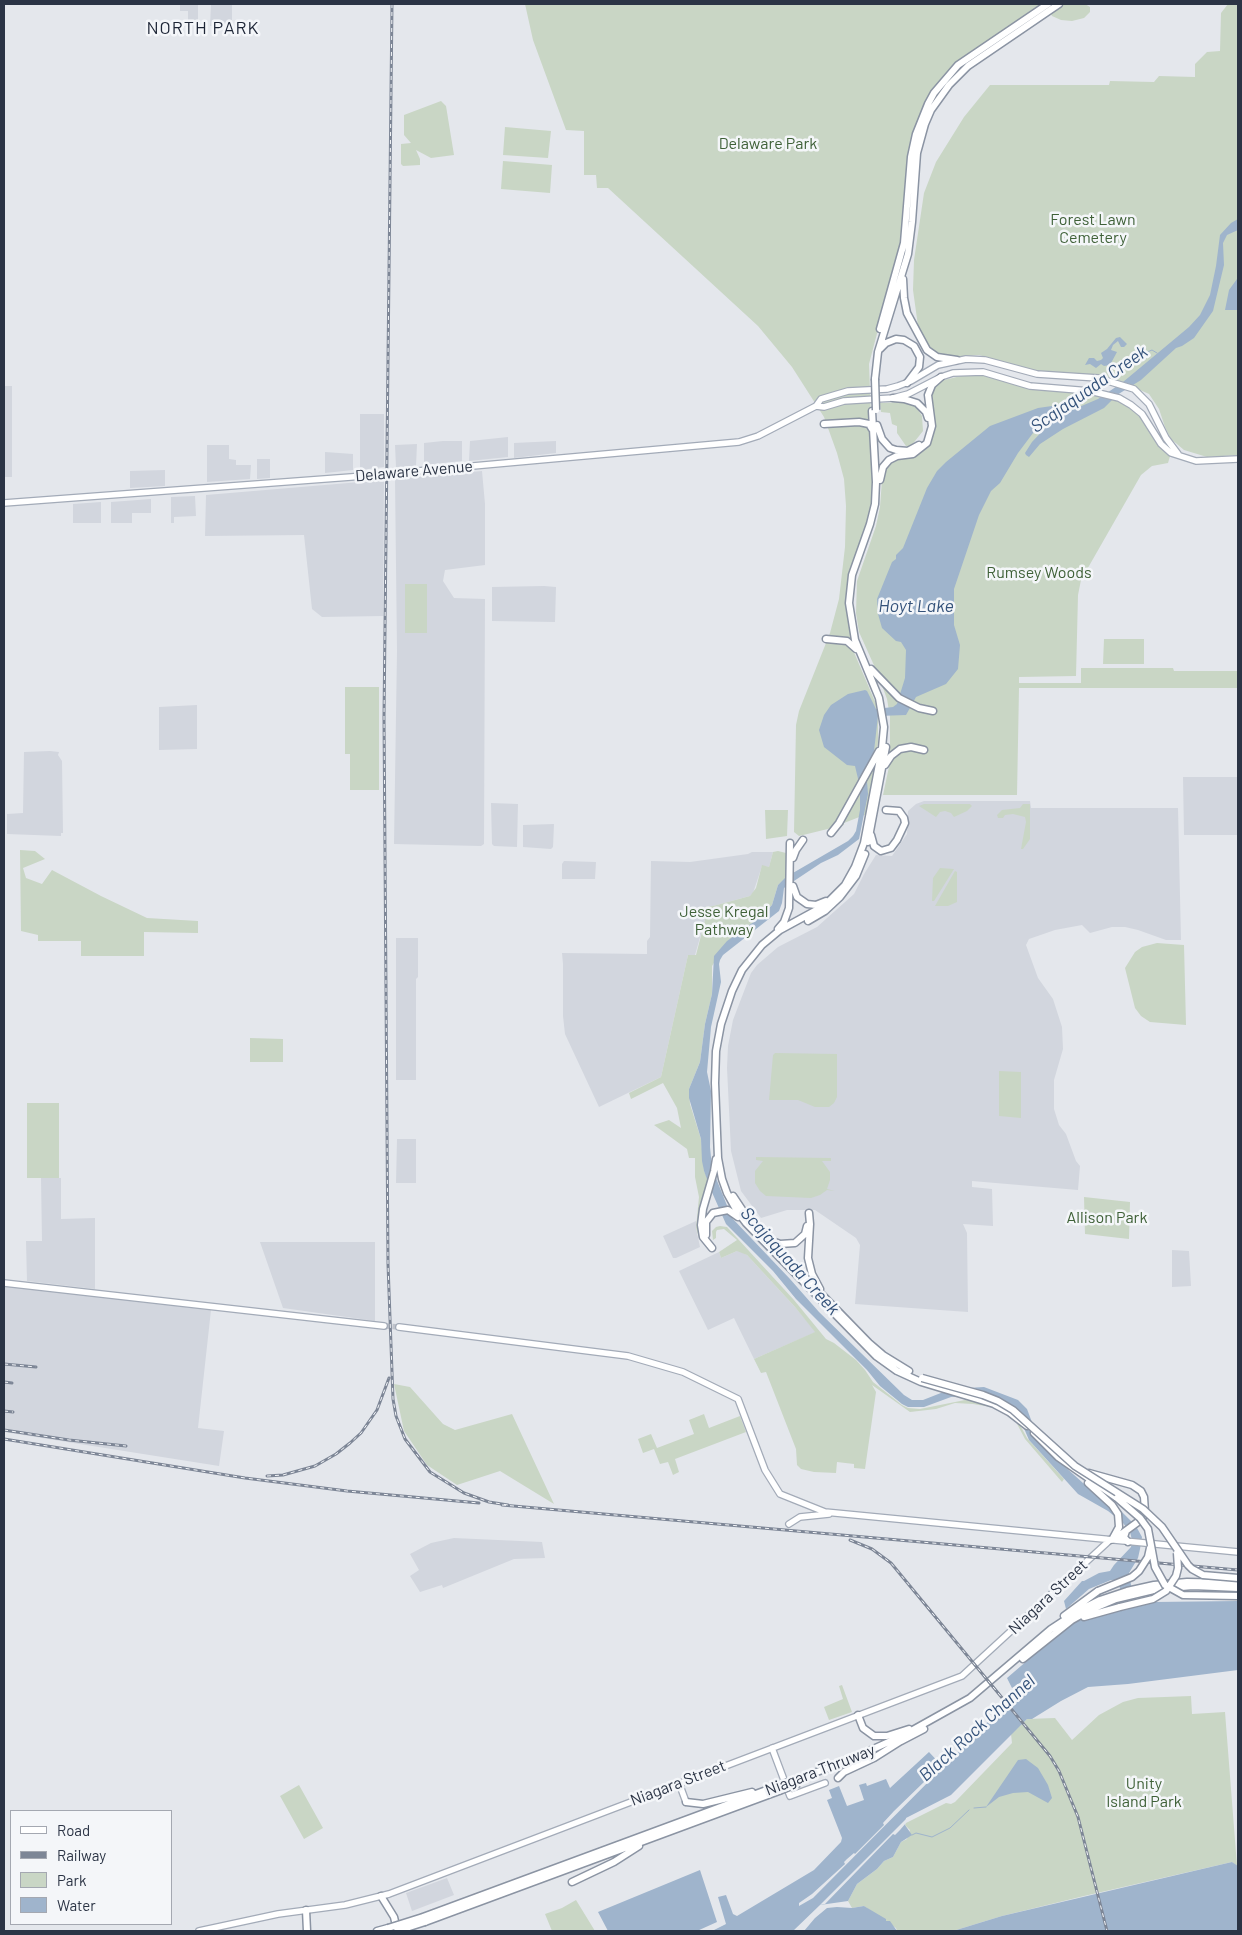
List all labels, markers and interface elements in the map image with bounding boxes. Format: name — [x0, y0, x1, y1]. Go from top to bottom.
district label: NORTH PARK — [145, 17, 261, 39]
park label: Delaware Park — [719, 134, 817, 154]
park label: Forest Lawn Cemetery — [1050, 210, 1136, 248]
water label: Scajaquada Creek — [1026, 341, 1152, 437]
street label: Delaware Avenue — [354, 456, 474, 486]
park label: Rumsey Woods — [986, 563, 1092, 583]
water label: Hoyt Lake — [878, 595, 954, 617]
park label: Jesse Kregal Pathway — [680, 902, 768, 940]
water label: Scajaquada Creek — [736, 1203, 844, 1319]
park label: Allison Park — [1067, 1208, 1147, 1228]
street label: Niagara Street — [1005, 1556, 1091, 1638]
water label: Black Rock Channel — [914, 1670, 1040, 1786]
street label: Niagara Thruway — [762, 1740, 878, 1800]
street label: Niagara Street — [628, 1756, 728, 1810]
park label: Unity Island Park — [1106, 1774, 1182, 1812]
legend — [10, 1810, 172, 1925]
text: Road — [57, 1821, 90, 1839]
text: Railway — [57, 1846, 106, 1864]
text: Park — [57, 1871, 86, 1889]
text: Water — [57, 1896, 96, 1914]

